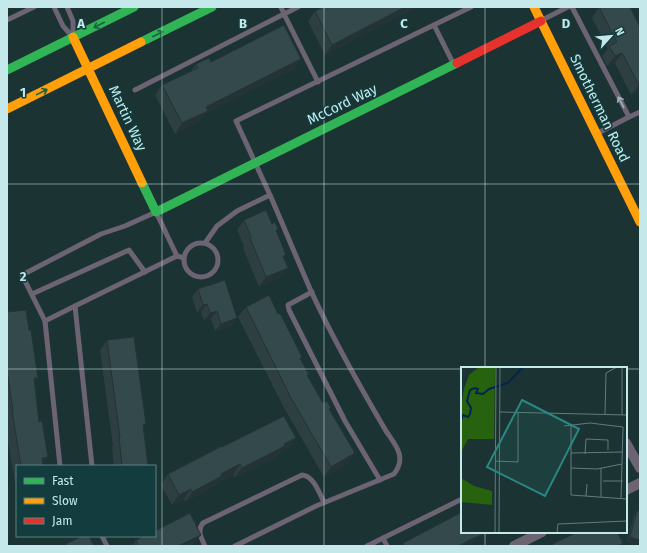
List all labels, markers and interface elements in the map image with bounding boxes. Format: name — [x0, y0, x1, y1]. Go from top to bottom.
text: A — [76, 16, 85, 31]
text: B — [239, 16, 247, 31]
text: C — [400, 16, 408, 31]
text: D — [562, 16, 571, 31]
north arrow — [591, 16, 631, 56]
one-way arrow — [93, 21, 105, 29]
text: N — [612, 25, 627, 38]
one-way arrow — [152, 30, 164, 37]
street label: Smotherman Road — [566, 51, 633, 165]
street label: McCord Way — [304, 80, 380, 129]
street label: Martin Way — [105, 83, 150, 154]
text: 1 — [20, 85, 26, 100]
one-way arrow — [36, 88, 48, 95]
one-way arrow — [617, 96, 624, 108]
text: 2 — [20, 269, 27, 284]
inset map — [461, 367, 627, 533]
legend — [16, 465, 156, 537]
text: Fast — [52, 474, 74, 488]
text: Slow — [52, 494, 78, 508]
text: Jam — [52, 514, 72, 528]

